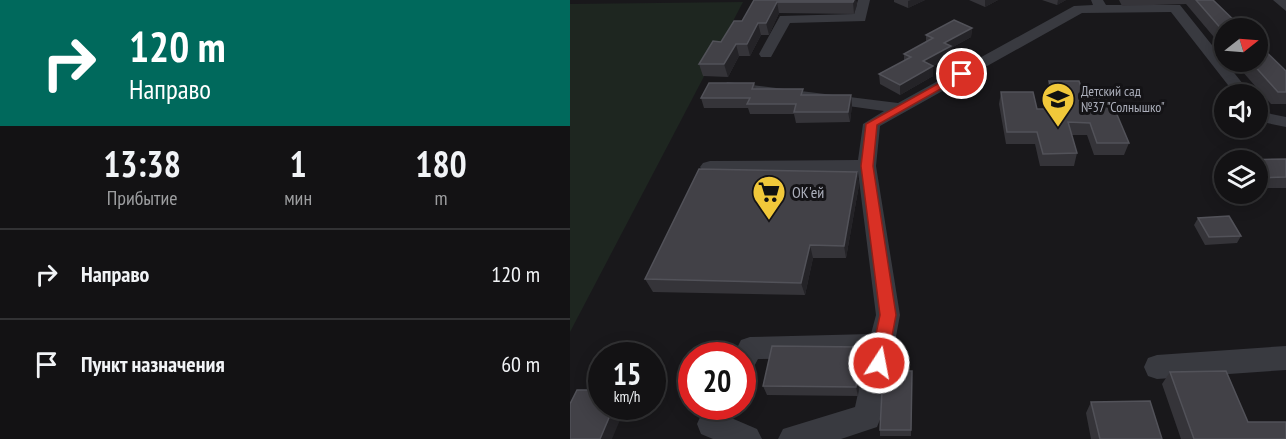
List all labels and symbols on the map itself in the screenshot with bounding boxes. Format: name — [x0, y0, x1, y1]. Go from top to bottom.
north arrow — [1214, 18, 1268, 72]
pin — [936, 48, 987, 99]
school or university icon: Детский сад №37 "Солнышко" — [1040, 81, 1076, 128]
place label: Детский сад №37 "Солнышко" — [1081, 82, 1165, 116]
supermarket icon: ОК'ей — [751, 174, 787, 221]
place label: ОК'ей — [792, 182, 824, 202]
position arrow — [847, 331, 911, 395]
speed limit sign: 20 — [678, 342, 756, 420]

